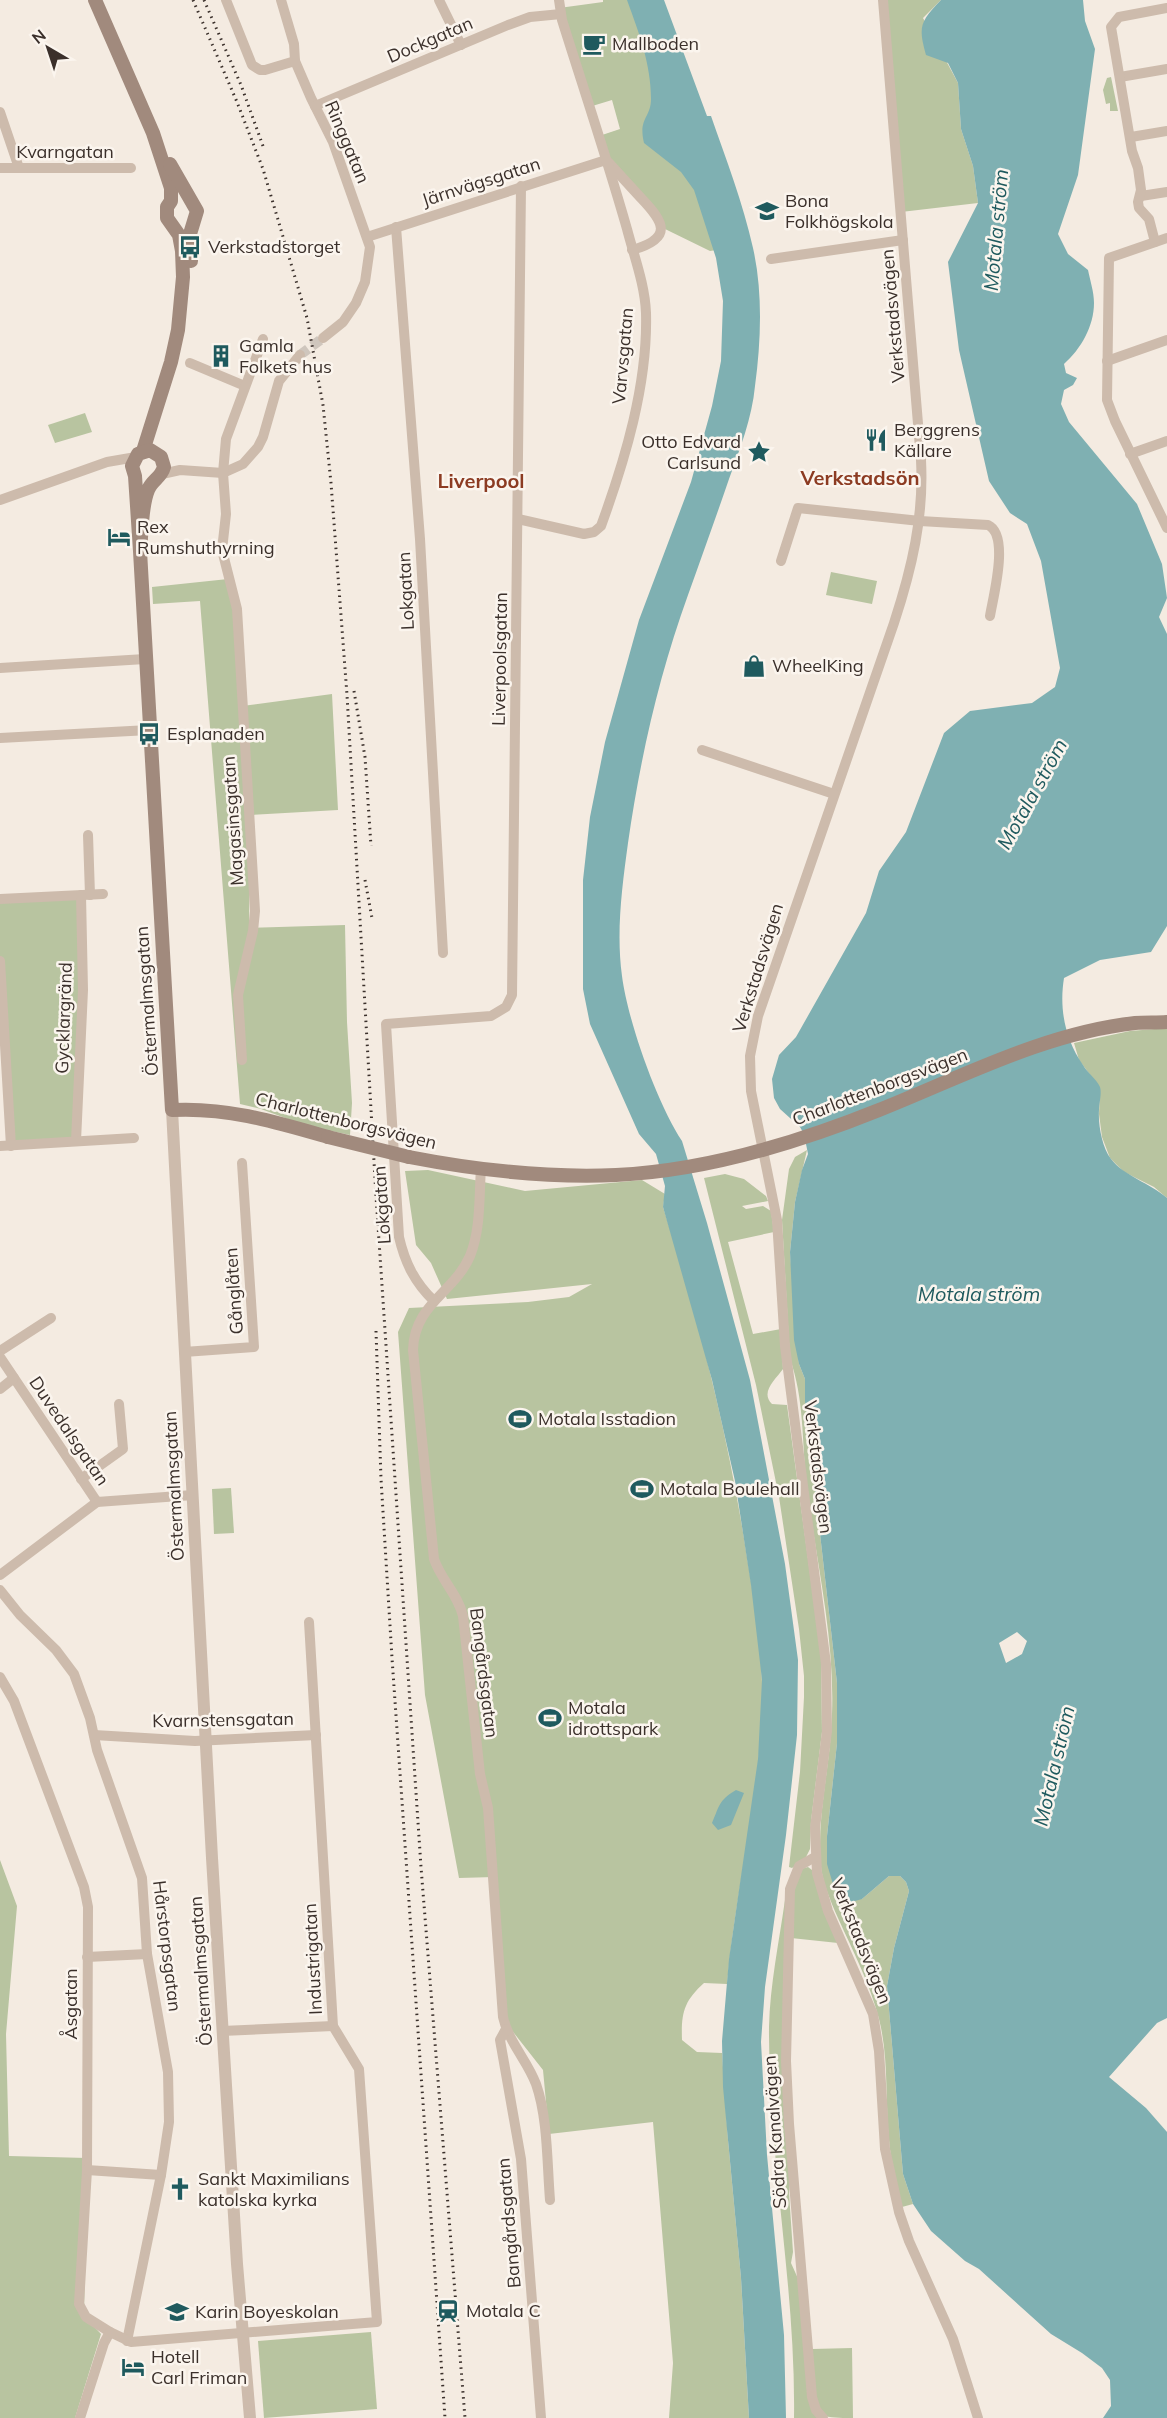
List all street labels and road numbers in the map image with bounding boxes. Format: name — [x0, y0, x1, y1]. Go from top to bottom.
street label: Dockgatan — [383, 11, 476, 68]
street label: Ringgatan — [320, 97, 375, 187]
street label: Kvarngatan — [16, 140, 114, 163]
street label: Järnvägsgatan — [419, 152, 543, 211]
street label: Verkstadsvägen — [875, 248, 910, 384]
street label: Varvsgatan — [607, 307, 638, 405]
street label: Lokgatan — [392, 551, 419, 631]
street label: Liverpoolsgatan — [487, 592, 512, 726]
street label: Magasinsgatan — [216, 755, 249, 887]
street label: Verkstadsvägen — [727, 900, 788, 1035]
street label: Östermalmsgatan — [130, 925, 163, 1077]
street label: Gycklargränd — [50, 962, 77, 1074]
street label: Charlottenborgsvägen — [789, 1042, 971, 1131]
street label: Charlottenborgsvägen — [253, 1087, 439, 1154]
street label: Lokgatan — [367, 1165, 396, 1245]
street label: Gånglåten — [219, 1247, 248, 1335]
street label: Duvedalsgatan — [24, 1372, 115, 1490]
street label: Verkstadsvägen — [799, 1399, 838, 1535]
street label: Östermalmsgatan — [158, 1410, 189, 1562]
street label: Bangårdsgatan — [465, 1607, 504, 1739]
street label: Kvarnstensgatan — [152, 1707, 294, 1732]
street label: Verkstadsvägen — [826, 1874, 897, 2007]
street label: Hårstorpsgatan — [148, 1879, 187, 2013]
street label: Östermalmsgatan — [184, 1895, 217, 2047]
street label: Industrigatan — [298, 1903, 327, 2015]
street label: Åsgatan — [59, 1968, 82, 2040]
street label: Södra Kanalvägen — [758, 2055, 791, 2209]
street label: Bangårdsgatan — [491, 2157, 526, 2289]

